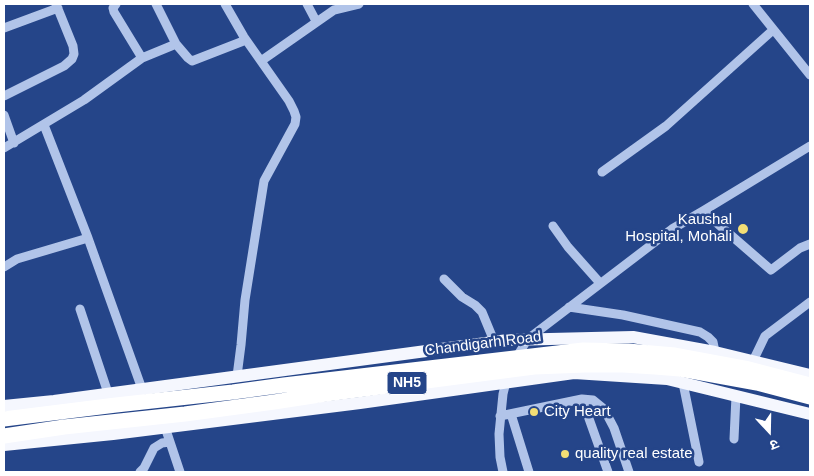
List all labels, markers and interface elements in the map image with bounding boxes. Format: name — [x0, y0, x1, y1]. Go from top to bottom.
place label: Kaushal Hospital, Mohali — [625, 211, 732, 246]
marker: Kaushal Hospital, Mohali — [736, 222, 750, 236]
street label: Chandigarh Road — [424, 328, 542, 360]
road number: NH5 — [387, 372, 427, 394]
place label: City Heart — [544, 403, 611, 421]
marker: City Heart — [528, 406, 540, 418]
north arrow — [744, 406, 794, 456]
text: उ — [768, 436, 781, 454]
place label: quality real estate — [575, 445, 693, 463]
marker: quality real estate — [559, 448, 571, 460]

